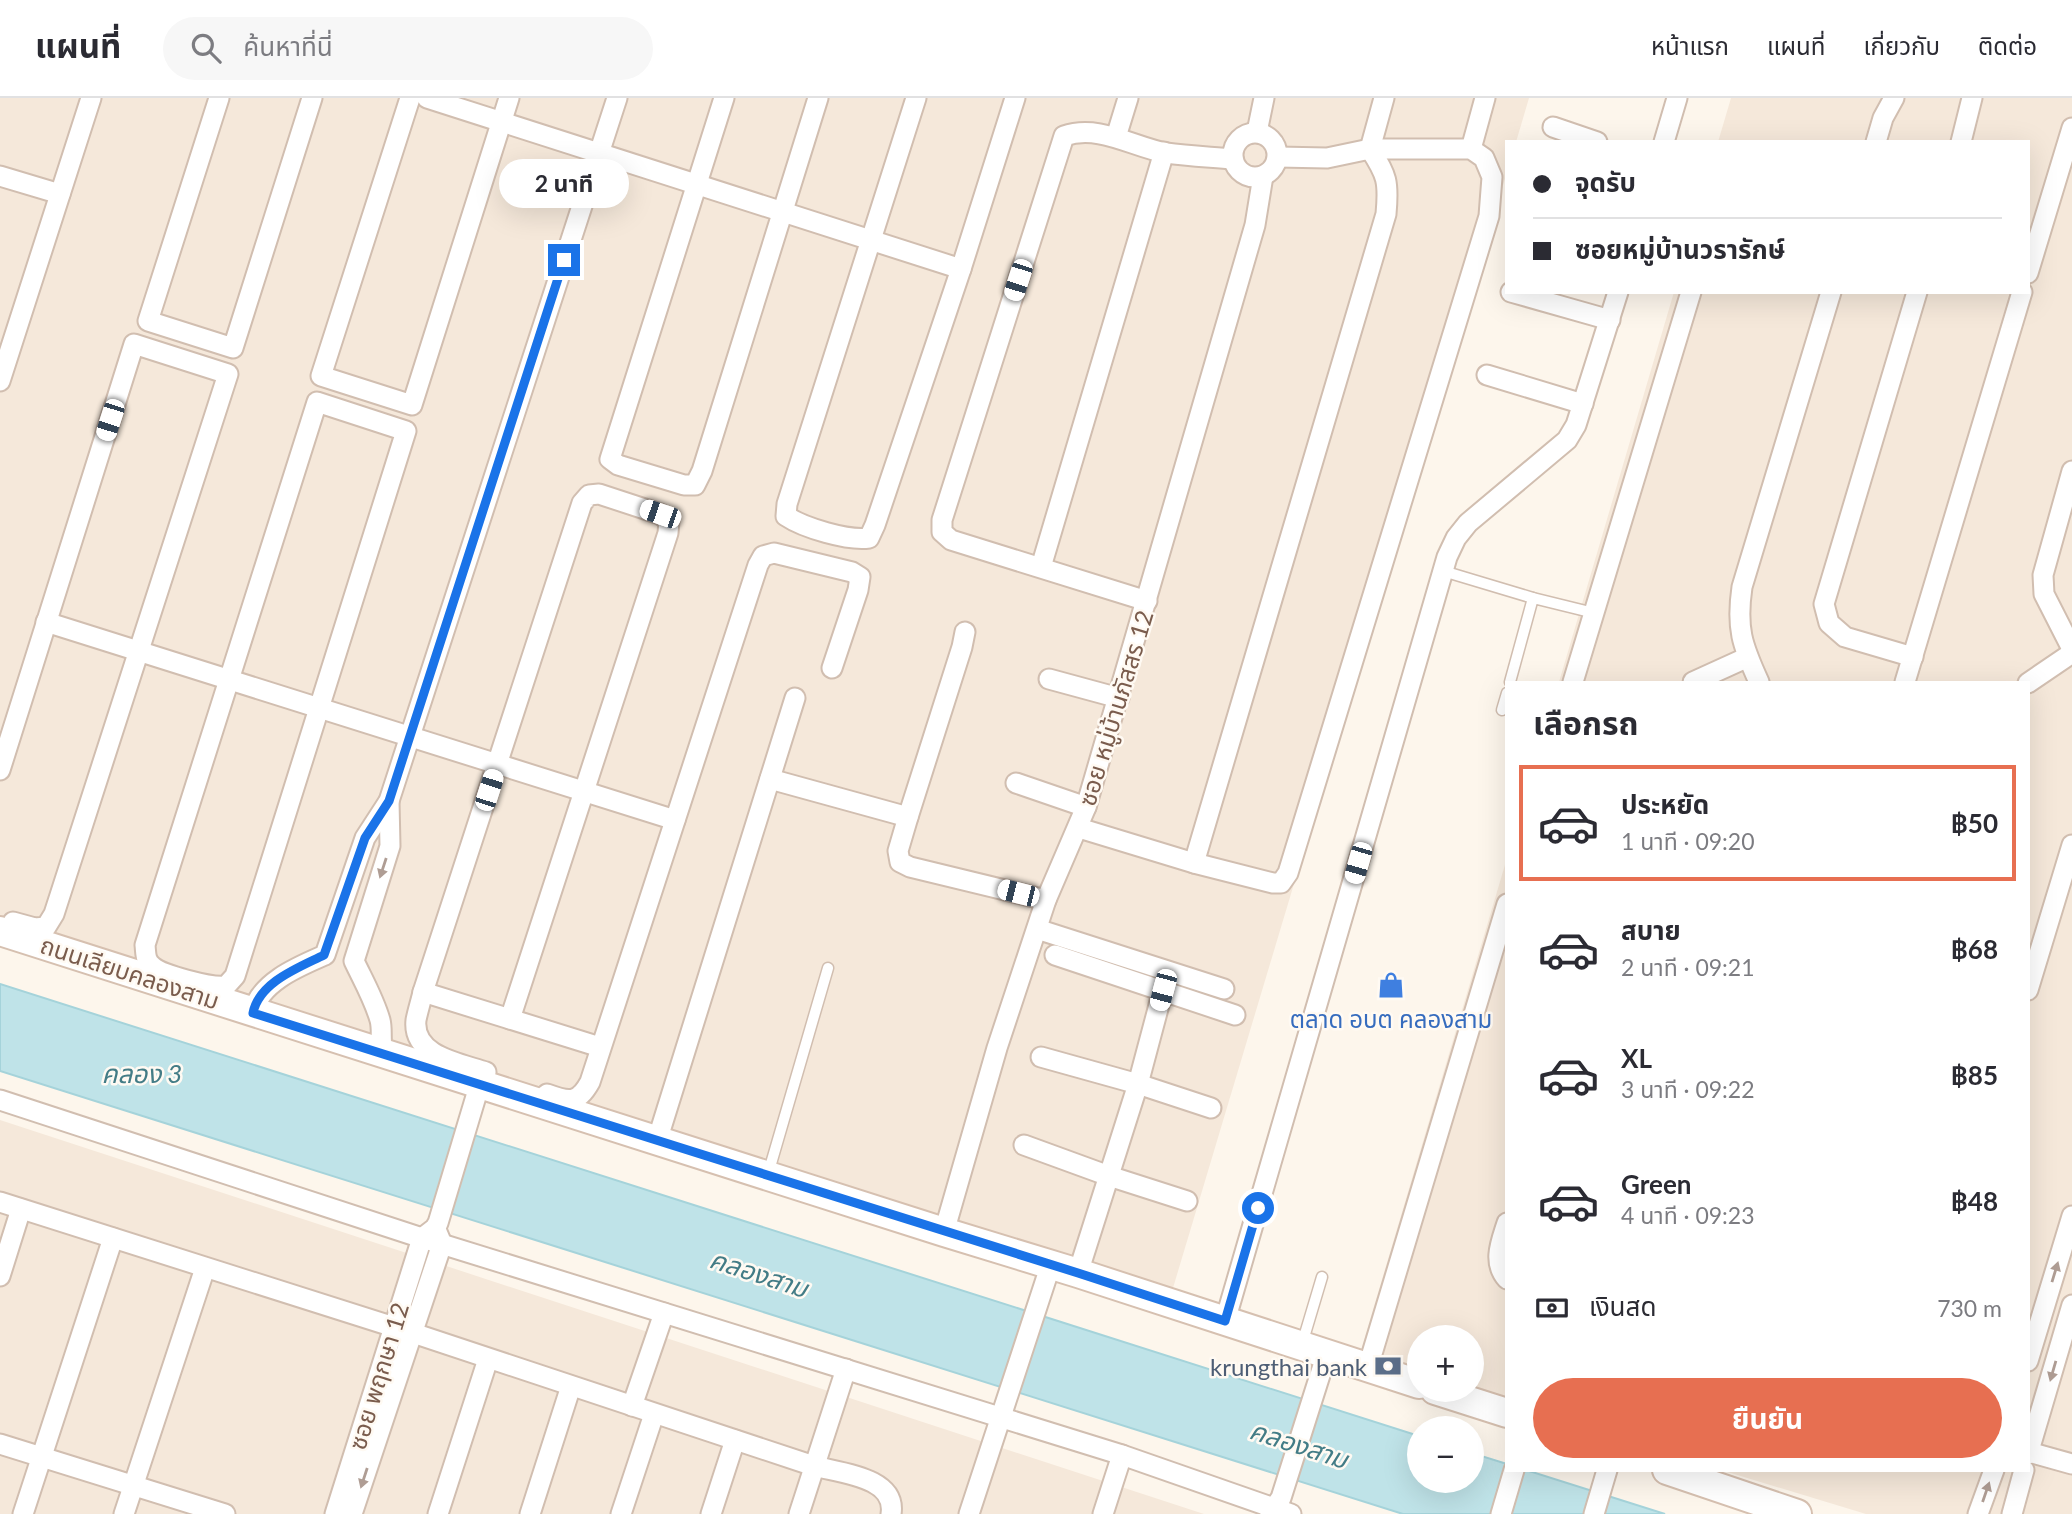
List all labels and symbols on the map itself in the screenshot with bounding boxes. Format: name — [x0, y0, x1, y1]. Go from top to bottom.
callout: 2 นาที — [499, 158, 629, 208]
route end — [548, 244, 580, 276]
car — [1002, 257, 1035, 303]
car — [94, 397, 127, 443]
car — [637, 497, 684, 531]
street label: ซอย หมู่บ้านภัสสร 12 — [1071, 607, 1160, 810]
car — [473, 767, 506, 813]
car — [1343, 840, 1374, 886]
one-way arrow — [378, 858, 388, 879]
car — [996, 878, 1041, 908]
street label: ถนนเลียบคลองสาม — [37, 929, 223, 1015]
car — [1148, 967, 1179, 1013]
shop icon: ตลาด อบต คลองสาม — [1376, 970, 1406, 1000]
place label: ตลาด อบต คลองสาม — [1290, 1004, 1492, 1033]
water label: คลอง 3 — [102, 1057, 182, 1089]
route start — [1242, 1192, 1274, 1224]
water label: คลองสาม — [706, 1242, 814, 1304]
one-way arrow — [2051, 1261, 2061, 1282]
street label: ซอย พฤกษา 12 — [342, 1299, 414, 1453]
bank icon: krungthai bank — [1373, 1351, 1403, 1381]
place label: krungthai bank — [1210, 1352, 1368, 1381]
one-way arrow — [2047, 1360, 2057, 1381]
water label: คลองสาม — [1246, 1413, 1354, 1475]
one-way arrow — [358, 1468, 369, 1489]
one-way arrow — [1981, 1481, 1992, 1502]

